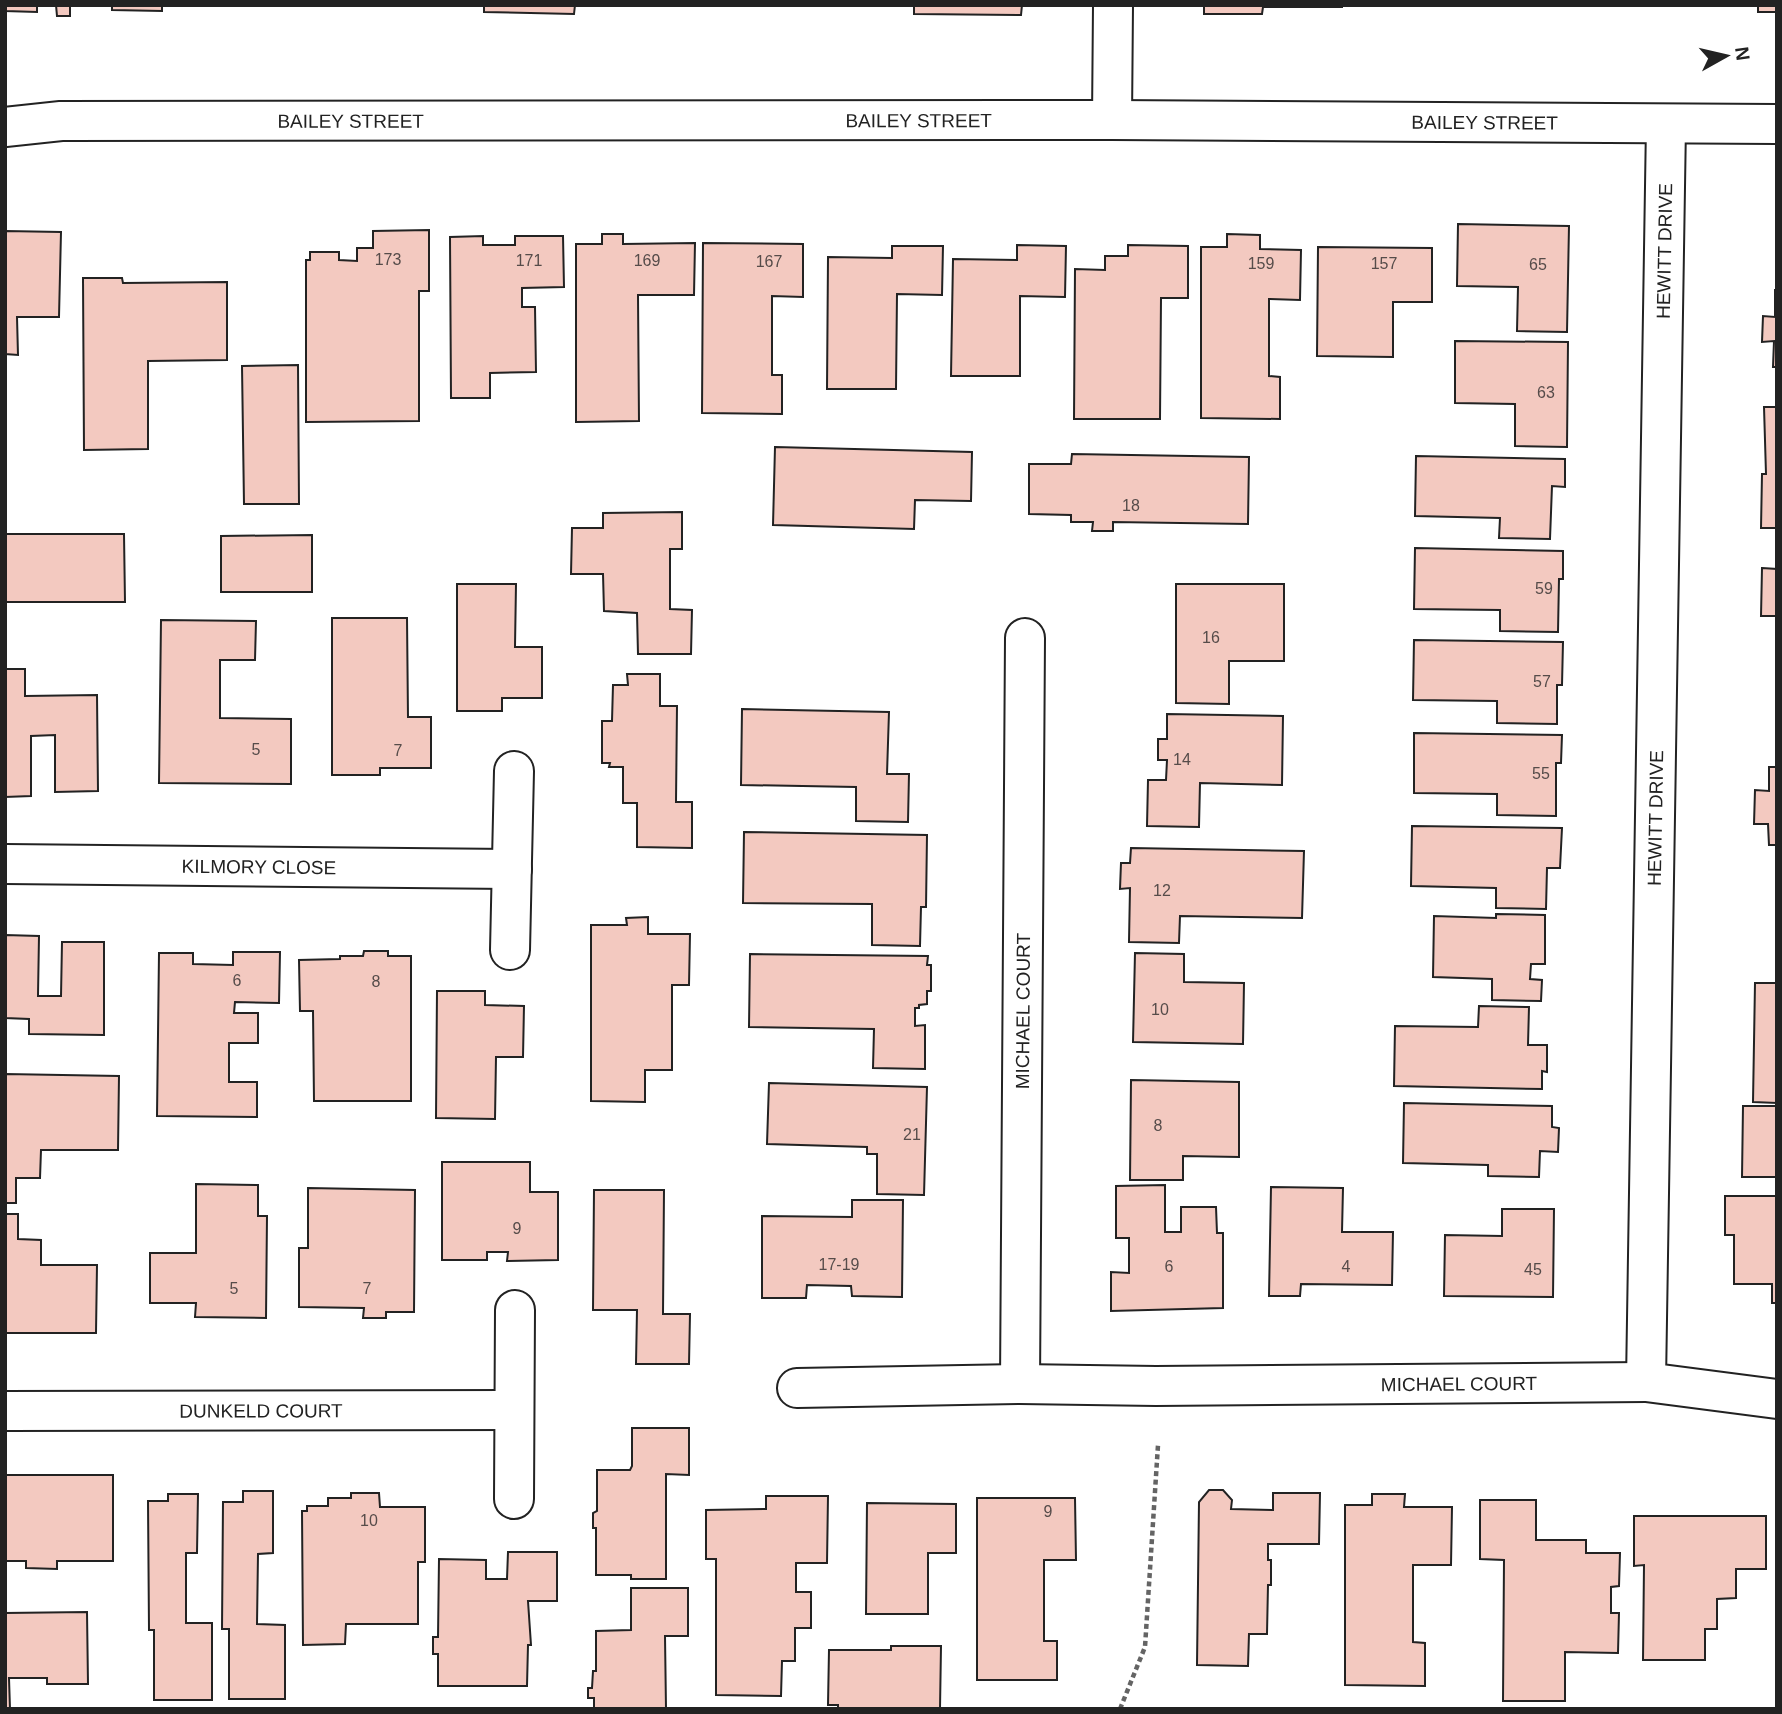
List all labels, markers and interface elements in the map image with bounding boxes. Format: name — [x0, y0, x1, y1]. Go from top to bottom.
north arrow — [1691, 21, 1761, 91]
text: N — [1731, 45, 1754, 62]
street label: BAILEY STREET — [845, 110, 992, 131]
street label: BAILEY STREET — [277, 111, 424, 132]
street label: BAILEY STREET — [1411, 112, 1558, 134]
street label: HEWITT DRIVE — [1653, 183, 1676, 319]
house number: 173 — [375, 251, 401, 268]
house number: 171 — [516, 252, 542, 269]
house number: 169 — [634, 252, 660, 269]
house number: 167 — [756, 253, 782, 270]
house number: 159 — [1248, 255, 1274, 272]
house number: 157 — [1371, 255, 1397, 272]
house number: 65 — [1529, 256, 1547, 273]
house number: 63 — [1537, 384, 1555, 401]
house number: 18 — [1122, 497, 1140, 514]
house number: 59 — [1535, 580, 1553, 597]
house number: 16 — [1202, 629, 1220, 646]
house number: 57 — [1533, 673, 1551, 690]
house number: 5 — [252, 741, 261, 758]
house number: 7 — [394, 742, 403, 759]
street label: HEWITT DRIVE — [1644, 750, 1667, 886]
house number: 14 — [1173, 751, 1191, 768]
house number: 55 — [1532, 765, 1550, 782]
street label: KILMORY CLOSE — [182, 856, 336, 878]
house number: 12 — [1153, 882, 1171, 899]
street label: MICHAEL COURT — [1012, 932, 1034, 1089]
house number: 6 — [233, 972, 242, 989]
house number: 8 — [372, 973, 381, 990]
house number: 10 — [1151, 1001, 1169, 1018]
house number: 8 — [1154, 1117, 1163, 1134]
house number: 21 — [903, 1126, 921, 1143]
house number: 9 — [513, 1220, 522, 1237]
house number: 17-19 — [819, 1256, 860, 1273]
house number: 6 — [1165, 1258, 1174, 1275]
house number: 4 — [1342, 1258, 1351, 1275]
house number: 45 — [1524, 1261, 1542, 1278]
house number: 5 — [230, 1280, 239, 1297]
house number: 7 — [363, 1280, 372, 1297]
street label: MICHAEL COURT — [1381, 1373, 1538, 1395]
street label: DUNKELD COURT — [179, 1400, 343, 1422]
house number: 9 — [1044, 1503, 1053, 1520]
house number: 10 — [360, 1512, 378, 1529]

